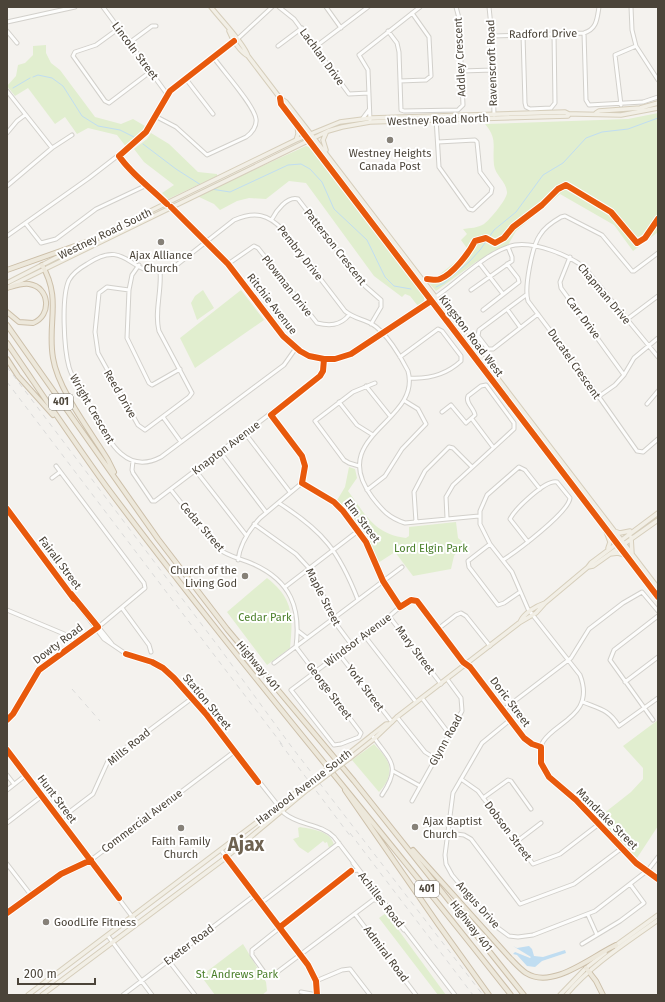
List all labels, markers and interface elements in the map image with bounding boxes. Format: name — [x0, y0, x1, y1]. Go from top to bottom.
street label: Addley Crescent — [451, 17, 469, 97]
street label: Ravenscroft Road — [484, 19, 500, 107]
street label: Lincoln Street — [109, 20, 161, 82]
street label: Lachlan Drive — [297, 26, 347, 88]
street label: Radford Drive — [509, 27, 577, 41]
street label: Westney Road North — [387, 112, 489, 128]
marker: Westney Heights Canada Post — [385, 135, 395, 145]
place label: Westney Heights Canada Post — [349, 147, 431, 173]
street label: Westney Road South — [56, 206, 154, 262]
street label: Patterson Crescent — [301, 206, 369, 288]
street label: Pembry Drive — [274, 223, 326, 283]
marker: Ajax Alliance Church — [156, 237, 166, 247]
place label: Ajax Alliance Church — [130, 249, 192, 275]
street label: Plowman Drive — [259, 253, 315, 319]
street label: Chapman Drive — [575, 261, 633, 327]
street label: Ritchie Avenue — [244, 271, 300, 337]
street label: Kingston Road West — [436, 293, 506, 379]
street label: Carr Drive — [563, 294, 603, 342]
street label: Ducatel Crescent — [545, 326, 603, 402]
street label: Reed Drive — [101, 367, 139, 421]
street label: Wright Crescent — [67, 372, 117, 446]
road number: 401 — [49, 394, 73, 410]
street label: Knapton Avenue — [190, 418, 262, 478]
street label: Elm Street — [341, 497, 383, 545]
street label: Cedar Street — [177, 500, 227, 554]
street label: Fairall Street — [36, 534, 84, 592]
park label: Lord Elgin Park — [394, 542, 468, 555]
place label: Church of the Living God — [170, 564, 237, 590]
street label: Maple Street — [303, 566, 343, 628]
marker: Church of the Living God — [240, 571, 250, 581]
park label: Cedar Park — [238, 611, 292, 624]
street label: Windsor Avenue — [322, 611, 394, 669]
street label: Dowty Road — [31, 621, 85, 667]
street label: Mary Street — [393, 623, 437, 677]
street label: Highway 401 — [233, 638, 283, 694]
street label: George Street — [303, 660, 355, 722]
street label: York Street — [343, 662, 387, 714]
street label: Station Street — [180, 672, 234, 732]
street label: Doric Street — [487, 675, 533, 729]
street label: Glynn Road — [427, 712, 465, 768]
street label: Mills Road — [105, 726, 153, 768]
street label: Harwood Avenue South — [254, 747, 354, 827]
street label: Hunt Street — [35, 772, 79, 826]
street label: Commercial Avenue — [99, 786, 185, 856]
street label: Mandrake Street — [574, 786, 640, 852]
street label: Dobson Street — [482, 799, 535, 863]
place label: Ajax Baptist Church — [423, 815, 482, 841]
marker: Ajax Baptist Church — [410, 822, 420, 832]
marker: Faith Family Church — [176, 823, 186, 833]
district label: Ajax — [227, 833, 265, 856]
place label: Faith Family Church — [152, 835, 211, 861]
street label: Achilles Road — [355, 870, 407, 930]
street label: Angus Drive — [454, 879, 502, 931]
road number: 401 — [415, 881, 439, 897]
street label: Highway 401 — [447, 898, 495, 954]
place label: GoodLife Fitness — [54, 916, 136, 929]
marker: GoodLife Fitness — [41, 917, 51, 927]
street label: Exeter Road — [161, 922, 217, 968]
street label: Admiral Road — [361, 923, 411, 985]
scale bar — [18, 960, 95, 986]
text: 200 m — [24, 967, 57, 981]
park label: St. Andrews Park — [196, 968, 279, 981]

